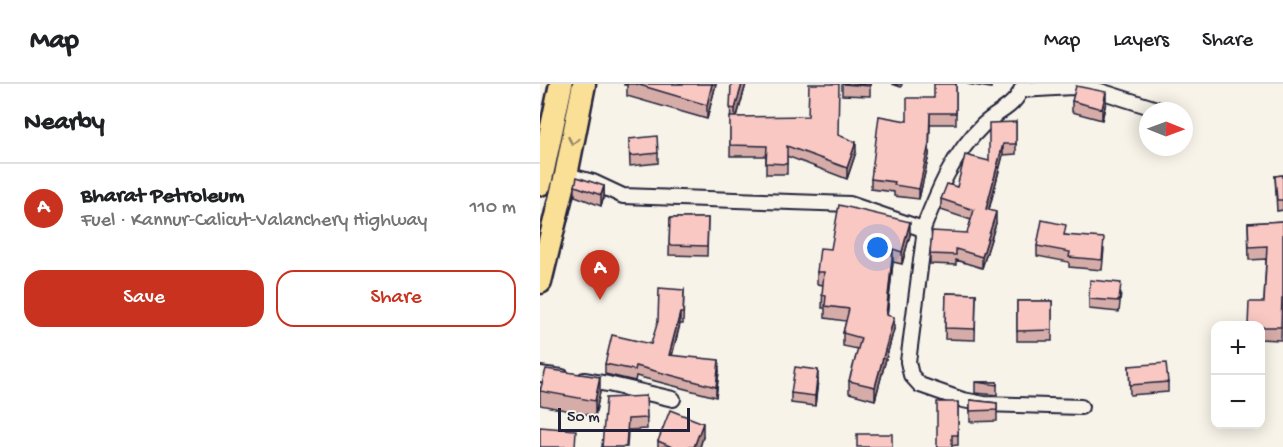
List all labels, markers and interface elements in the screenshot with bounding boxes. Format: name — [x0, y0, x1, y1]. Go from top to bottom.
text: Map — [30, 25, 79, 58]
text: Map — [1044, 29, 1080, 54]
text: Layers — [1113, 29, 1169, 54]
text: Share — [1202, 29, 1253, 54]
north arrow — [1139, 102, 1193, 156]
text: Nearby — [24, 108, 105, 139]
one-way arrow — [567, 136, 580, 146]
text: Bharat Petroleum — [81, 184, 244, 210]
text: A — [38, 197, 49, 220]
text: 110 m — [470, 197, 516, 220]
text: Fuel · Kannur-Calicut-Valanchery Highway — [81, 210, 427, 233]
your location — [863, 233, 892, 262]
pin: A — [580, 250, 620, 300]
button: Save — [24, 270, 264, 327]
button: Share — [276, 270, 516, 327]
map controls — [1211, 321, 1265, 429]
button: + — [1211, 321, 1265, 375]
button: − — [1211, 375, 1265, 429]
scale bar — [558, 405, 690, 432]
text: 50 m — [567, 409, 600, 428]

